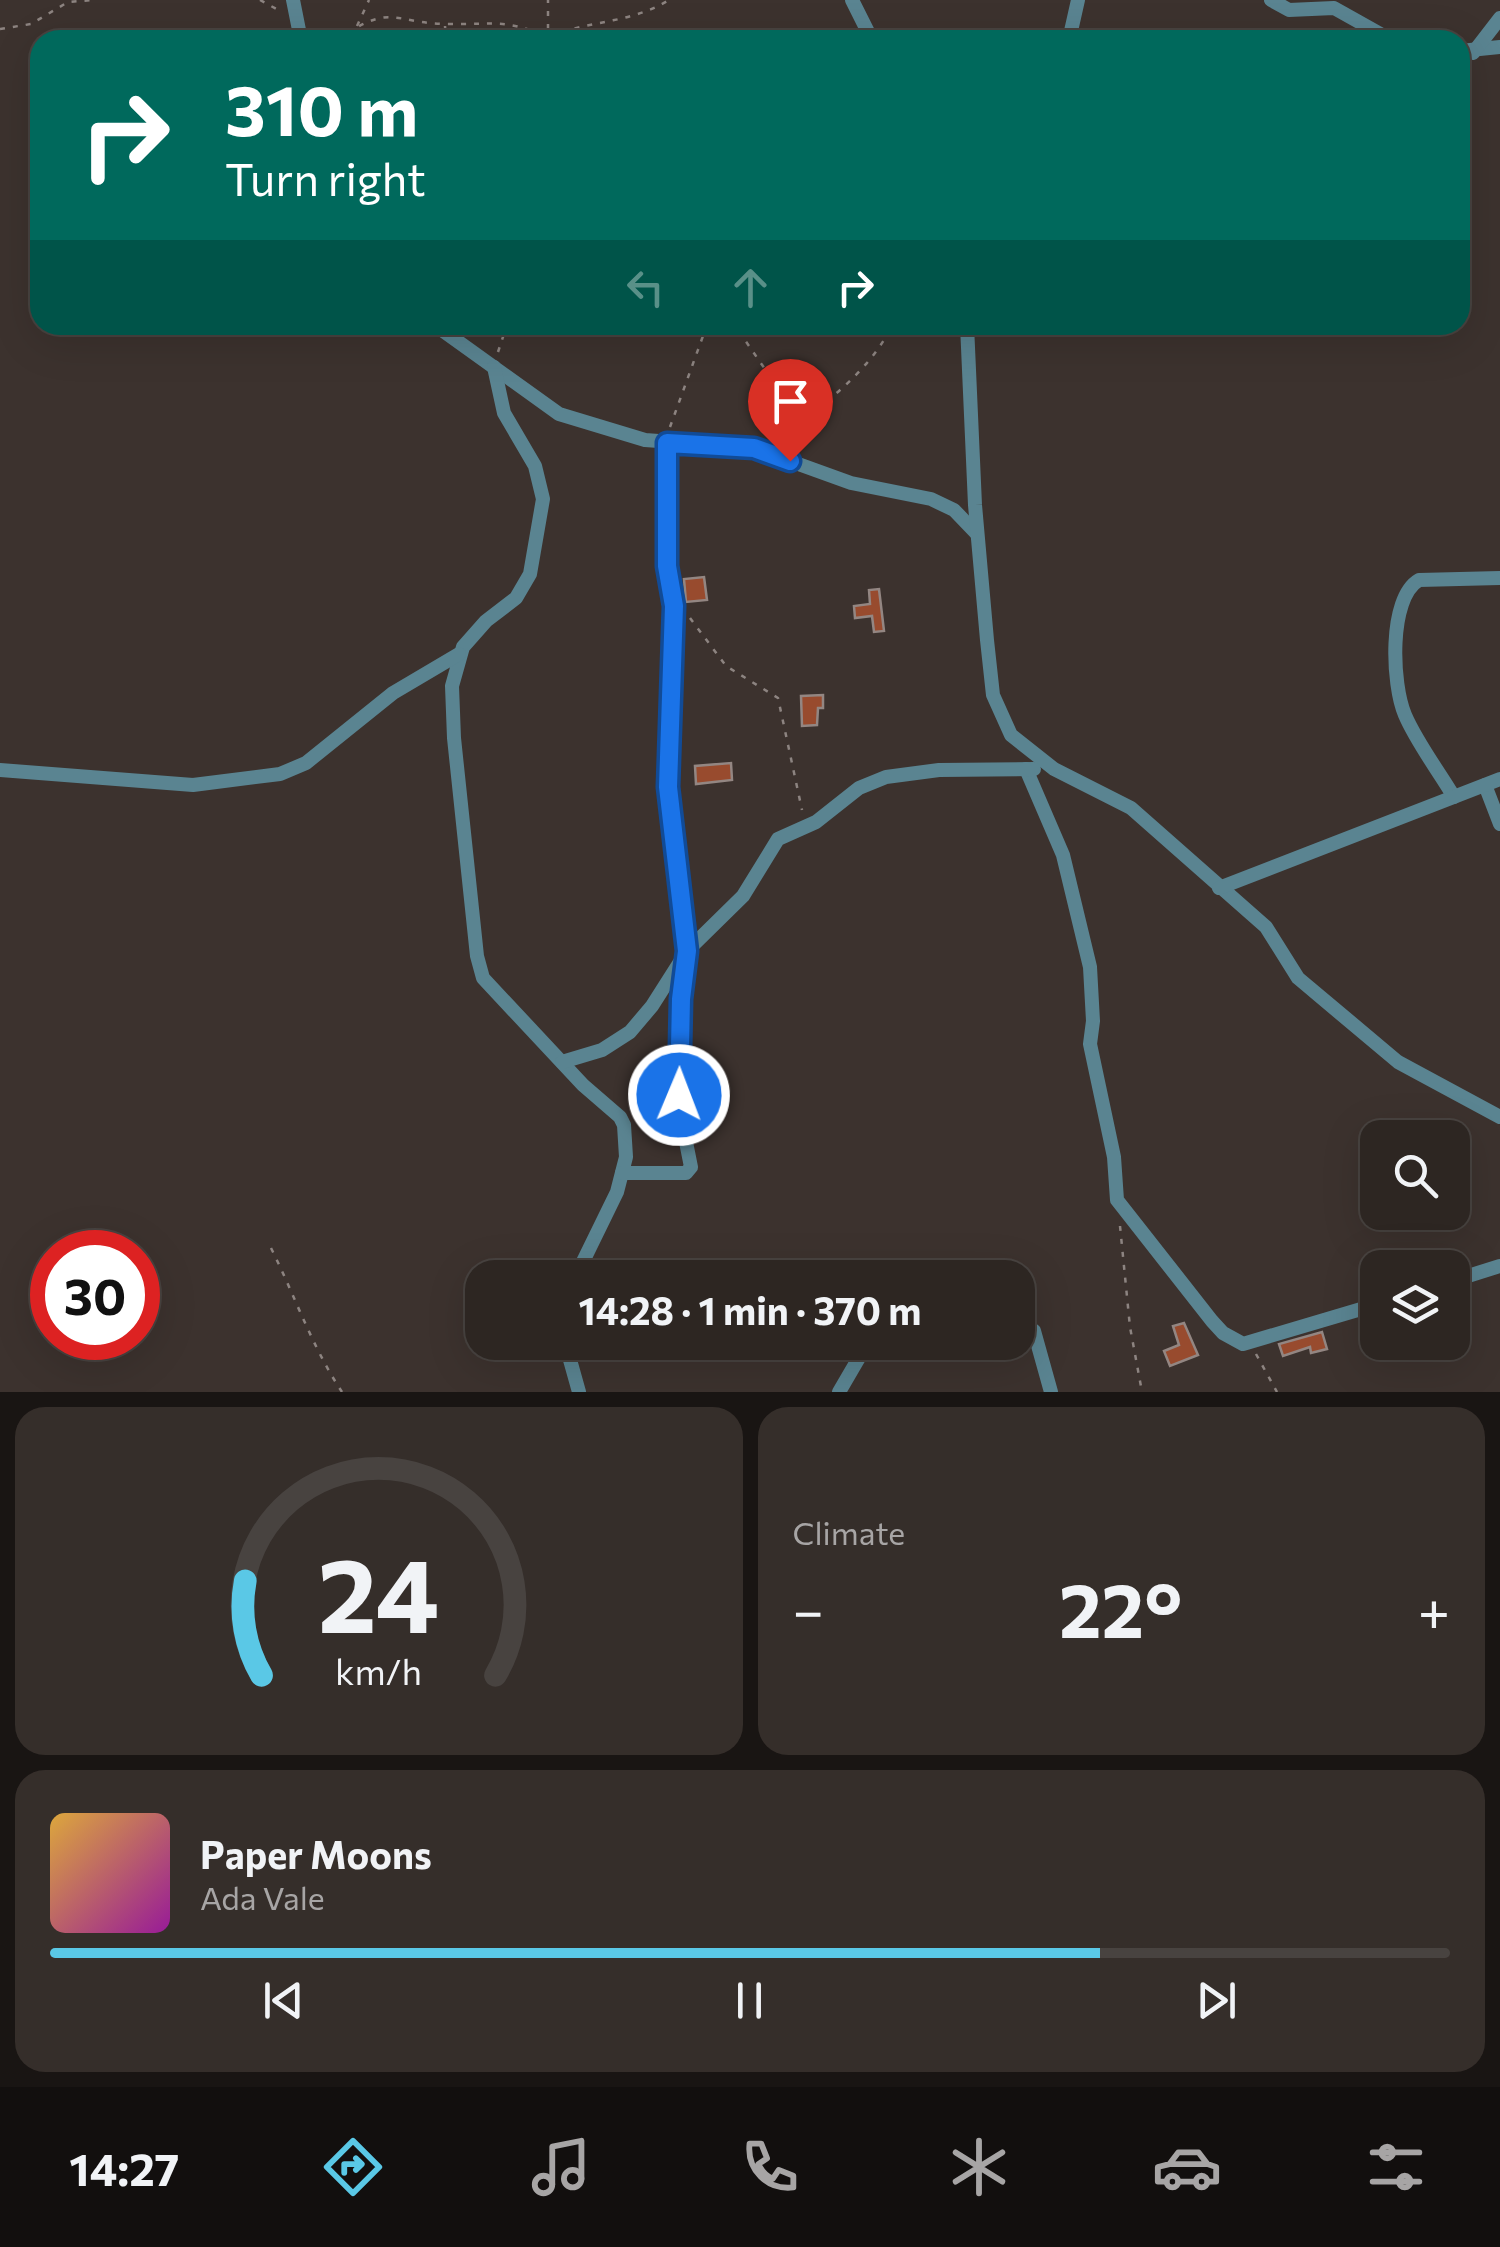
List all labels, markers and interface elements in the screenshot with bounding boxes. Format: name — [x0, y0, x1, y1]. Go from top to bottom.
text: 310 m — [225, 65, 418, 150]
icon: right — [60, 70, 190, 200]
text: Turn right — [225, 150, 426, 205]
icon: left — [618, 260, 673, 315]
icon: ahead — [723, 260, 778, 315]
icon: right — [828, 260, 883, 315]
pin — [748, 359, 833, 462]
icon: arrive — [763, 374, 818, 429]
position arrow — [627, 1043, 731, 1147]
map controls — [1360, 1120, 1470, 1360]
button: search — [1360, 1120, 1470, 1230]
speed limit sign: 30 — [30, 1230, 160, 1360]
button: layers — [1360, 1250, 1470, 1360]
text: 14:28 · 1 min · 370 m — [579, 1286, 921, 1333]
text: Climate — [793, 1512, 905, 1552]
text: 24 — [318, 1527, 440, 1654]
text: 22° — [1059, 1562, 1182, 1653]
text: − — [793, 1575, 824, 1642]
text: + — [1418, 1575, 1450, 1642]
text: km/h — [335, 1649, 422, 1692]
text: Paper Moons — [200, 1830, 432, 1877]
text: Ada Vale — [200, 1877, 325, 1917]
icon: previous — [256, 1973, 311, 2028]
icon: pause — [722, 1973, 777, 2028]
icon: next — [1189, 1973, 1244, 2028]
icon: directions — [318, 2132, 388, 2202]
icon: music — [526, 2132, 596, 2202]
icon: phone — [735, 2132, 805, 2202]
icon: climate — [944, 2132, 1014, 2202]
icon: car — [1152, 2132, 1222, 2202]
icon: filters — [1361, 2132, 1431, 2202]
text: 14:27 — [69, 2140, 179, 2195]

